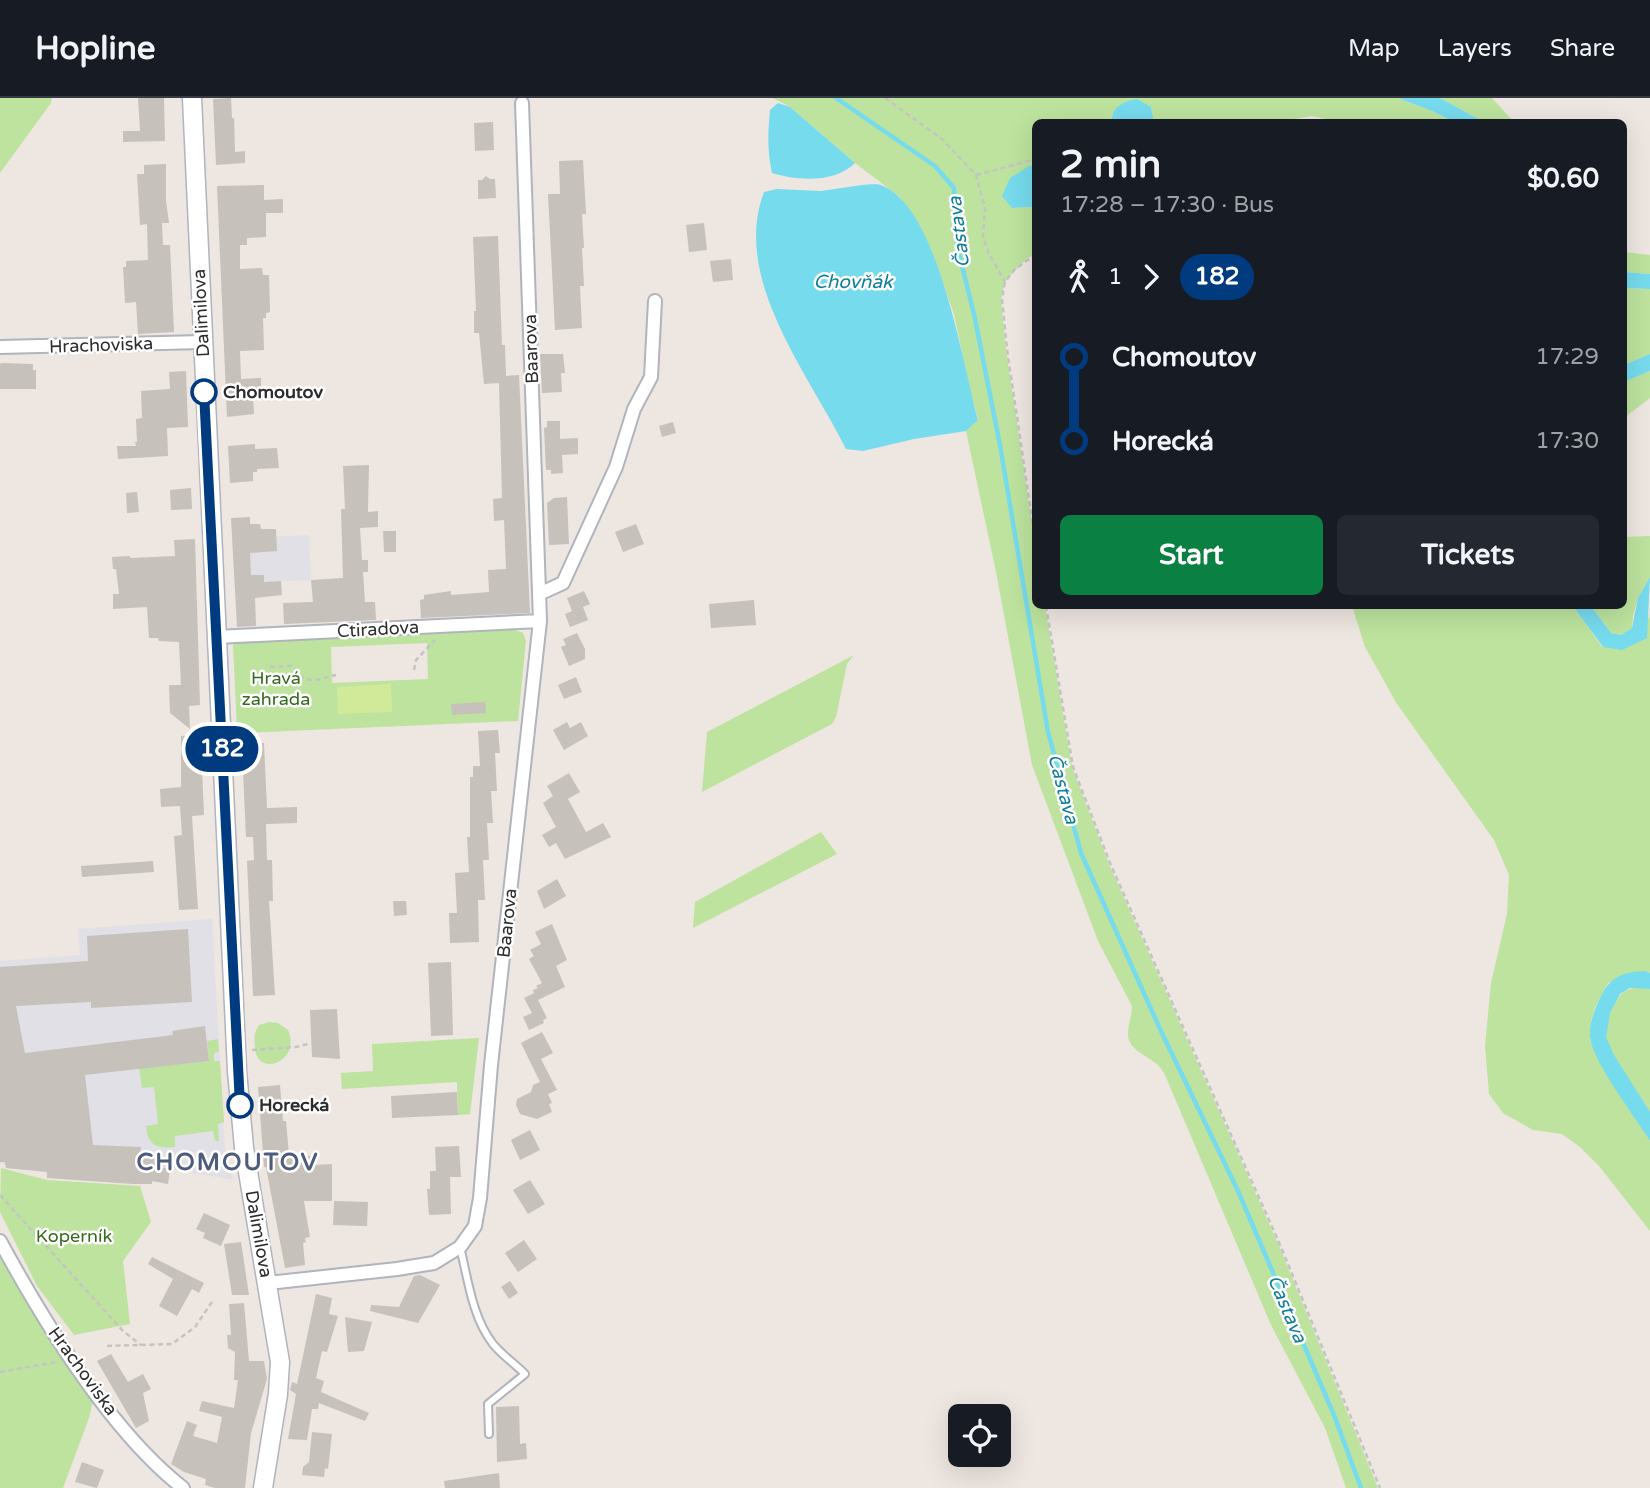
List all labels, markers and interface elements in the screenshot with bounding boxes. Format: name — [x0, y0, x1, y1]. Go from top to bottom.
text: Hopline — [35, 29, 156, 68]
text: Map — [1348, 34, 1400, 63]
text: Layers — [1438, 34, 1512, 63]
text: Share — [1550, 34, 1615, 63]
text: 2 min — [1060, 142, 1161, 188]
text: $0.60 — [1527, 163, 1599, 194]
text: 17:28 – 17:30 · Bus — [1060, 191, 1274, 219]
water label: Častava — [944, 194, 974, 269]
icon: walk — [1060, 258, 1098, 296]
icon: forward — [1132, 258, 1170, 296]
text: 182 — [1194, 262, 1240, 291]
text: 1 — [1108, 263, 1122, 291]
street label: Dalimilova — [188, 268, 214, 358]
water label: Chovňák — [814, 271, 894, 293]
street label: Baarova — [519, 314, 543, 384]
street label: Hrachoviska — [49, 332, 153, 358]
text: Chomoutov — [1112, 342, 1256, 373]
text: 17:29 — [1535, 343, 1599, 371]
marker: Chomoutov — [191, 379, 217, 405]
place label: Chomoutov — [223, 381, 323, 403]
text: Horecká — [1112, 426, 1214, 457]
text: 17:30 — [1535, 427, 1599, 455]
button: Start — [1060, 515, 1323, 595]
button: Tickets — [1337, 515, 1599, 595]
street label: Ctiradova — [336, 616, 420, 642]
park label: Hravá zahrada — [242, 667, 310, 710]
line badge: 182 — [182, 726, 262, 772]
text: 182 — [199, 734, 245, 763]
water label: Častava — [1043, 752, 1083, 828]
street label: Baarova — [492, 887, 522, 959]
marker: Horecká — [227, 1092, 253, 1118]
place label: Horecká — [259, 1094, 329, 1116]
district label: CHOMOUTOV — [137, 1148, 320, 1177]
street label: Dalimilova — [241, 1189, 277, 1279]
park label: Koperník — [36, 1225, 113, 1247]
water label: Častava — [1263, 1272, 1312, 1347]
street label: Hrachoviska — [43, 1322, 123, 1420]
map controls — [948, 1404, 1011, 1467]
button: locate — [948, 1404, 1011, 1467]

